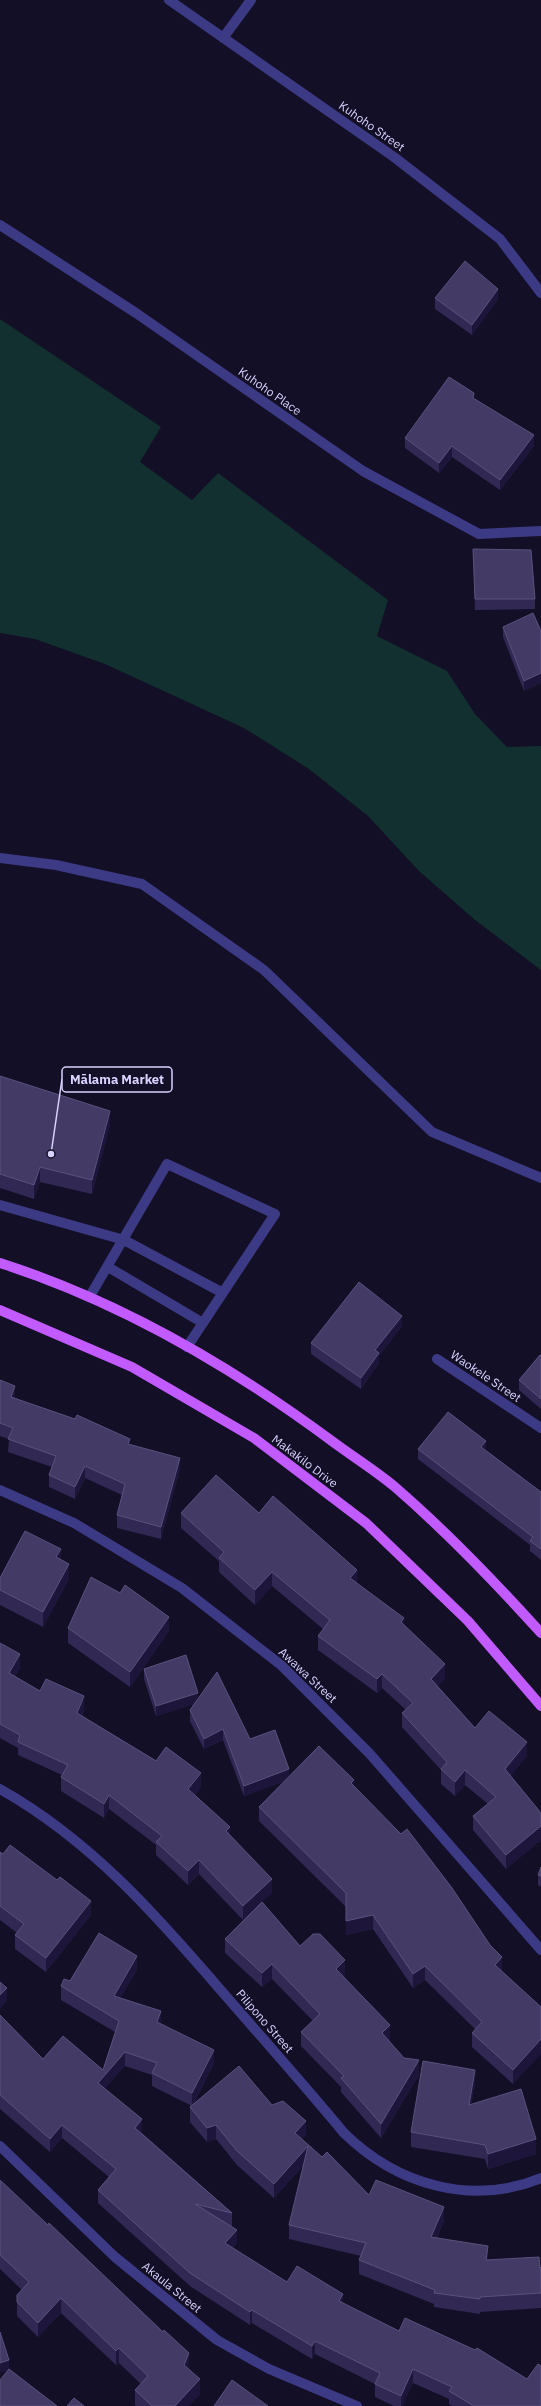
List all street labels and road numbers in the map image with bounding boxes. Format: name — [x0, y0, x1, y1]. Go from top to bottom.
street label: Kuhoho Street — [336, 98, 408, 154]
street label: Kuhoho Place — [236, 364, 305, 419]
street label: Waokele Street — [448, 1347, 524, 1405]
street label: Makakilo Drive — [269, 1431, 341, 1491]
street label: Awawa Street — [276, 1644, 340, 1706]
street label: Pilipono Street — [233, 1986, 297, 2056]
street label: Akaula Street — [139, 2258, 205, 2316]

